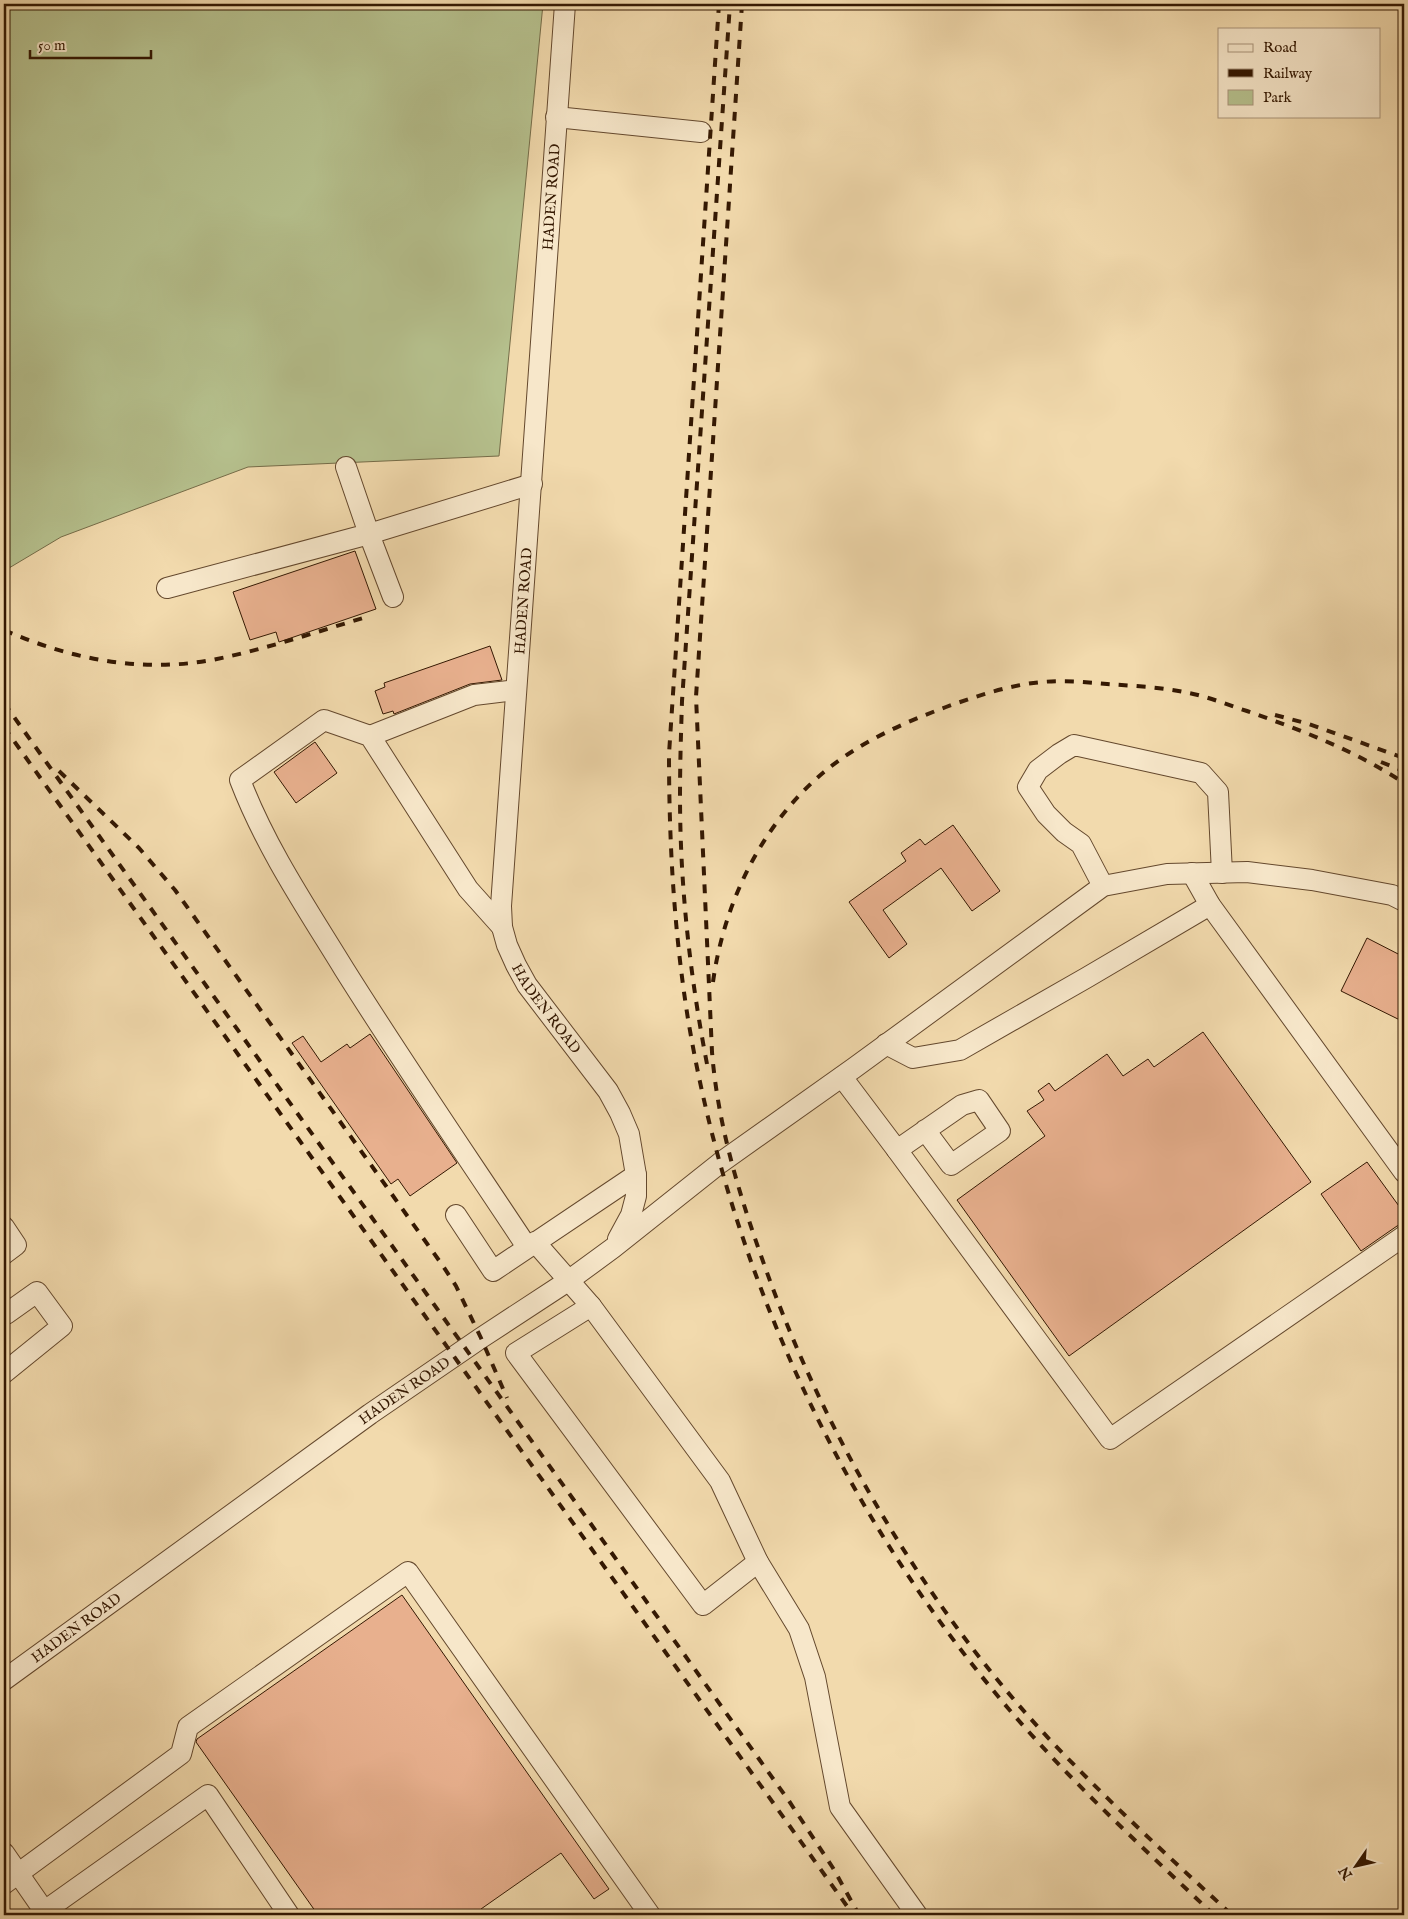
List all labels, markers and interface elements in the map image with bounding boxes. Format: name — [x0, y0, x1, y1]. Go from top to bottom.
scale bar — [30, 28, 151, 60]
legend — [1218, 28, 1380, 118]
text: 50 m — [38, 36, 66, 55]
text: Road — [1263, 38, 1298, 57]
text: Railway — [1263, 64, 1313, 83]
text: Park — [1263, 88, 1293, 107]
street label: HADEN ROAD — [538, 143, 565, 251]
street label: HADEN ROAD — [510, 547, 537, 655]
street label: HADEN ROAD — [507, 960, 585, 1058]
street label: HADEN ROAD — [355, 1353, 454, 1429]
street label: HADEN ROAD — [27, 1589, 125, 1667]
north arrow — [1330, 1842, 1380, 1892]
text: N — [1335, 1863, 1357, 1884]

